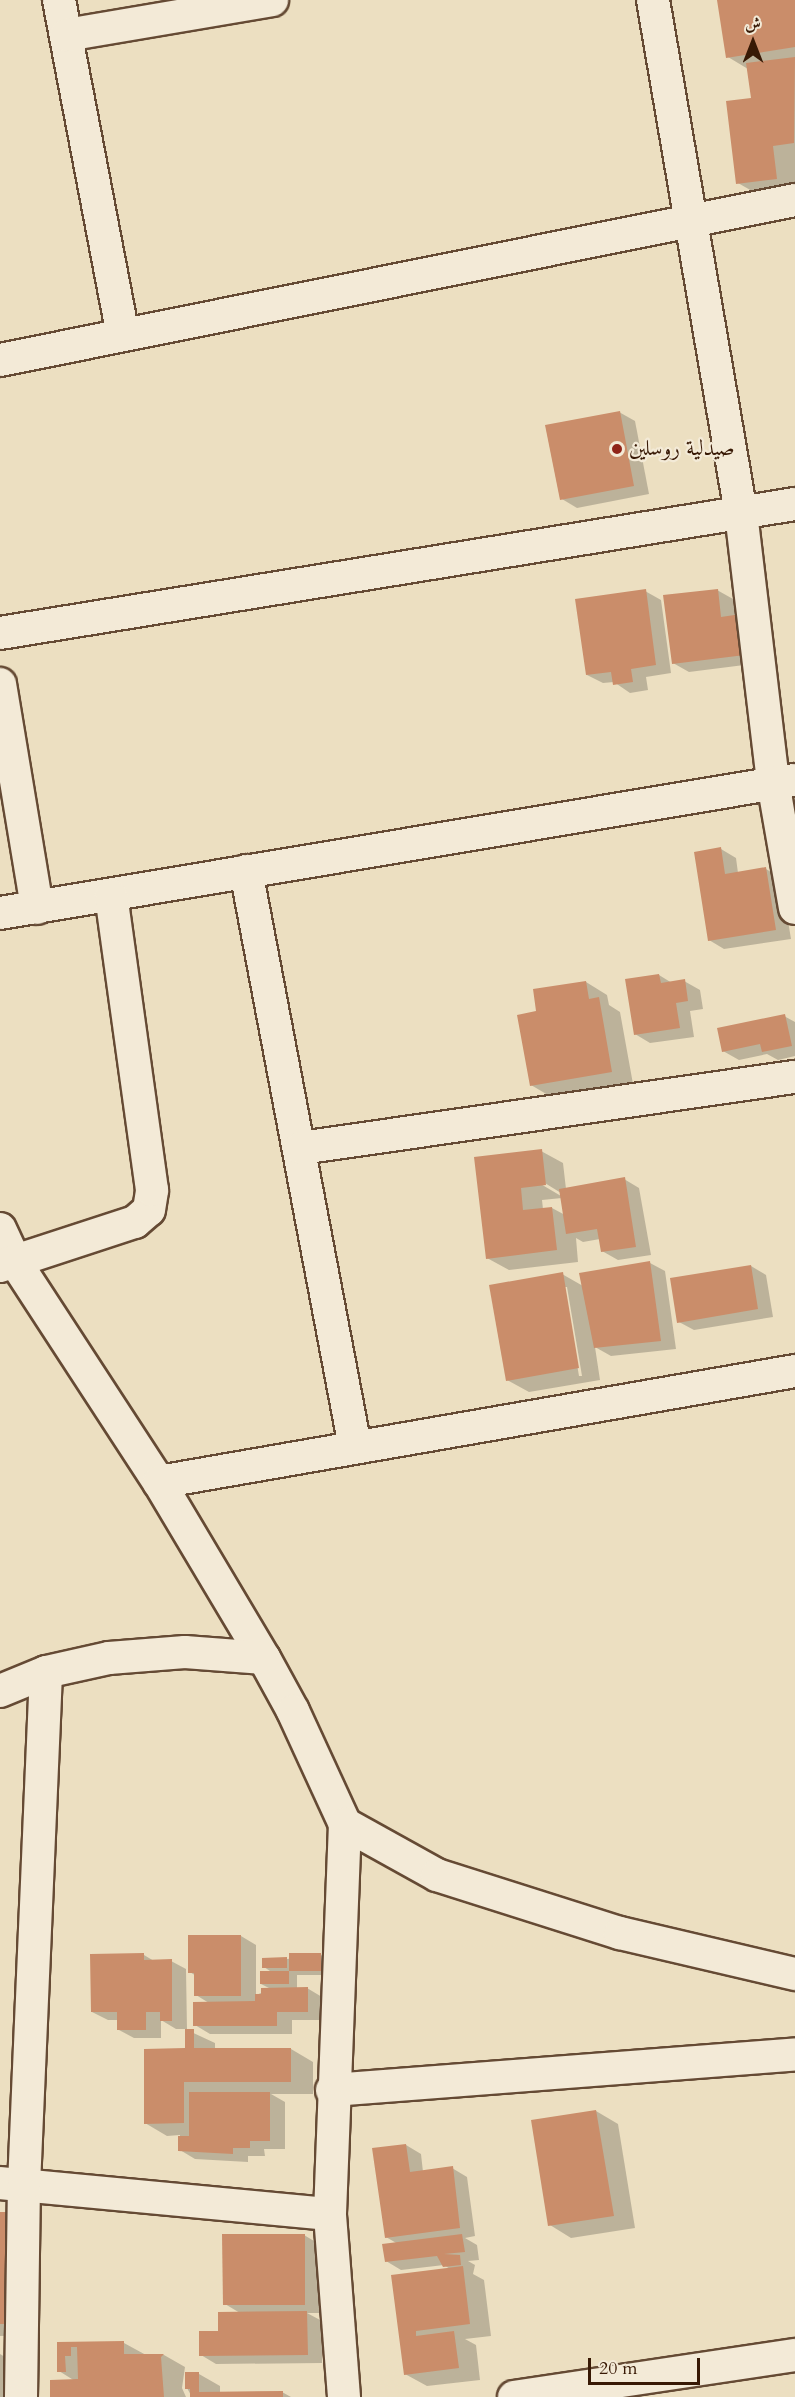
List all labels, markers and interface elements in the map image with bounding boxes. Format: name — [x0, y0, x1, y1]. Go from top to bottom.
north arrow — [723, 12, 783, 72]
text: ش — [745, 13, 761, 35]
place label: صيدلية روسلين — [629, 436, 735, 462]
marker: صيدلية روسلين — [610, 442, 624, 456]
scale bar — [591, 2346, 704, 2384]
text: 20 m — [599, 2356, 638, 2381]

